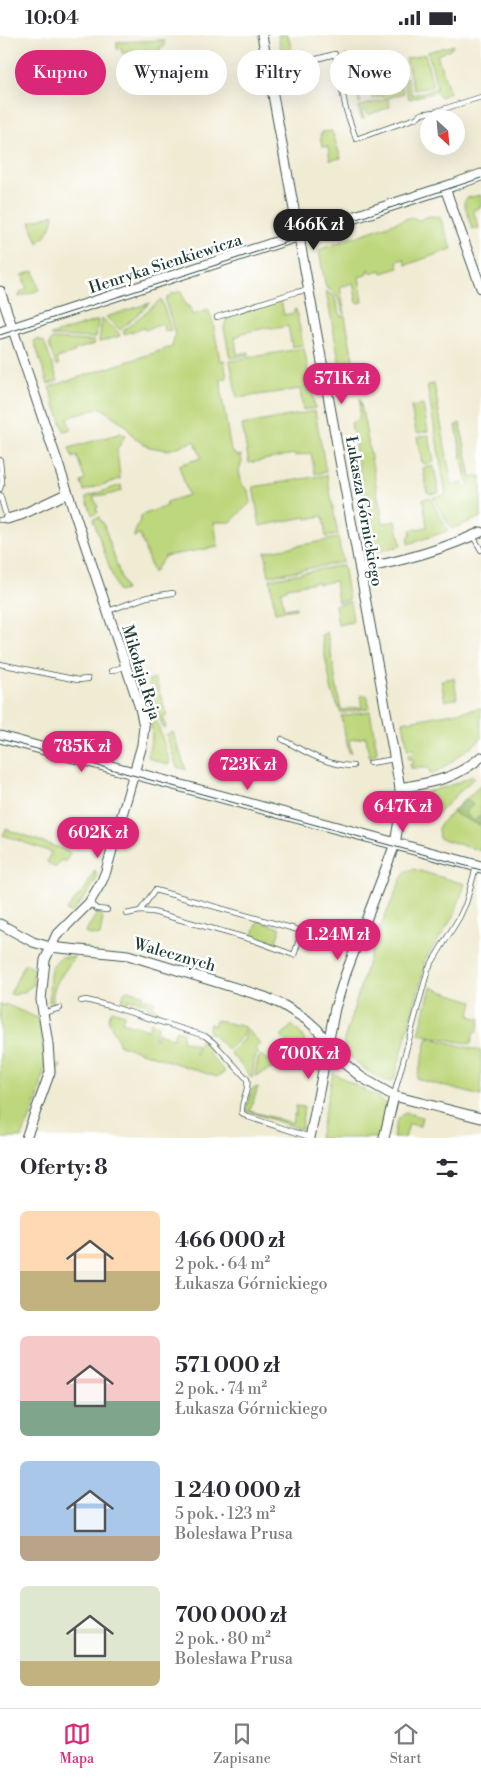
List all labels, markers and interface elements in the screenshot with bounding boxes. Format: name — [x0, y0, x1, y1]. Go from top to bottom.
text: 10:04 — [25, 6, 79, 30]
chip: Kupno — [15, 50, 106, 95]
chip: Wynajem — [116, 50, 227, 95]
chip: Filtry — [237, 50, 320, 95]
chip: Nowe — [330, 50, 410, 95]
north arrow — [420, 110, 465, 155]
map controls — [420, 110, 465, 155]
pin: 466K zł — [268, 209, 360, 251]
text: 466K zł — [284, 215, 344, 235]
street label: Henryka Sienkiewicza — [86, 229, 245, 298]
pin: 571K zł — [296, 363, 388, 405]
text: 571K zł — [314, 369, 370, 389]
street label: Łukasza Górnickiego — [341, 434, 387, 588]
street label: Mikołaja Reja — [117, 622, 165, 723]
pin: 785K zł — [36, 731, 128, 773]
text: 785K zł — [53, 737, 111, 757]
pin: 723K zł — [202, 749, 294, 791]
text: 723K zł — [219, 755, 277, 775]
pin: 647K zł — [357, 791, 449, 833]
text: 647K zł — [374, 797, 432, 817]
pin: 602K zł — [52, 817, 144, 859]
text: 602K zł — [68, 823, 128, 843]
pin: 1.24M zł — [286, 919, 390, 961]
text: 1.24M zł — [306, 925, 370, 945]
street label: Walecznych — [130, 933, 219, 976]
pin: 700K zł — [263, 1037, 355, 1080]
text: 700K zł — [279, 1044, 339, 1064]
icon: filters — [433, 1154, 461, 1182]
text: Oferty: 8 — [20, 1155, 108, 1181]
text: 466 000 zł — [175, 1228, 285, 1254]
icon: home — [60, 1231, 120, 1291]
text: 2 pok. · 64 m² — [175, 1254, 270, 1274]
text: Łukasza Górnickiego — [175, 1274, 328, 1294]
text: 571 000 zł — [175, 1353, 280, 1379]
icon: home — [60, 1356, 120, 1416]
text: 2 pok. · 74 m² — [175, 1379, 267, 1399]
text: Łukasza Górnickiego — [175, 1399, 328, 1419]
text: 1 240 000 zł — [175, 1478, 301, 1504]
icon: home — [60, 1481, 120, 1541]
text: 5 pok. · 123 m² — [175, 1504, 275, 1524]
text: Bolesława Prusa — [175, 1524, 293, 1544]
text: 700 000 zł — [175, 1603, 287, 1629]
icon: home — [60, 1606, 120, 1666]
text: 2 pok. · 80 m² — [175, 1629, 271, 1649]
text: Bolesława Prusa — [175, 1649, 293, 1669]
tab: Mapa — [60, 1720, 94, 1768]
tab: Zapisane — [213, 1720, 271, 1768]
tab: Start — [390, 1720, 421, 1768]

